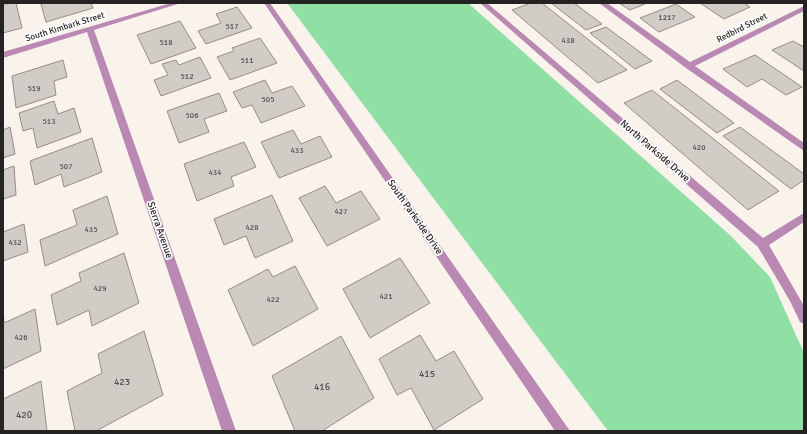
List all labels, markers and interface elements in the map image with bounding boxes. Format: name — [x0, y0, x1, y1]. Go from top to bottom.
street label: South Kimbark Street — [24, 10, 106, 44]
street label: Redbird Street — [715, 11, 769, 45]
house number: 1217 — [658, 12, 676, 22]
house number: 517 — [226, 21, 238, 31]
house number: 438 — [562, 35, 574, 45]
house number: 518 — [160, 37, 172, 47]
house number: 511 — [241, 55, 253, 65]
house number: 512 — [181, 71, 193, 81]
house number: 519 — [28, 83, 40, 93]
house number: 505 — [262, 94, 274, 104]
house number: 506 — [186, 110, 198, 120]
house number: 513 — [43, 116, 55, 126]
street label: North Parkside Drive — [618, 118, 692, 184]
house number: 420 — [693, 142, 705, 152]
house number: 433 — [291, 145, 303, 155]
house number: 507 — [60, 161, 72, 171]
house number: 434 — [209, 167, 222, 177]
street label: South Parkside Drive — [385, 177, 445, 257]
street label: Sierra Avenue — [145, 200, 175, 260]
house number: 427 — [335, 206, 347, 216]
house number: 428 — [246, 222, 258, 232]
house number: 435 — [85, 224, 97, 234]
house number: 432 — [9, 237, 21, 247]
house number: 429 — [94, 283, 106, 293]
house number: 421 — [380, 291, 392, 301]
house number: 422 — [267, 294, 279, 304]
house number: 426 — [15, 332, 27, 342]
house number: 415 — [419, 368, 435, 380]
house number: 423 — [114, 376, 130, 388]
house number: 416 — [314, 381, 330, 393]
house number: 420 — [16, 409, 32, 421]

